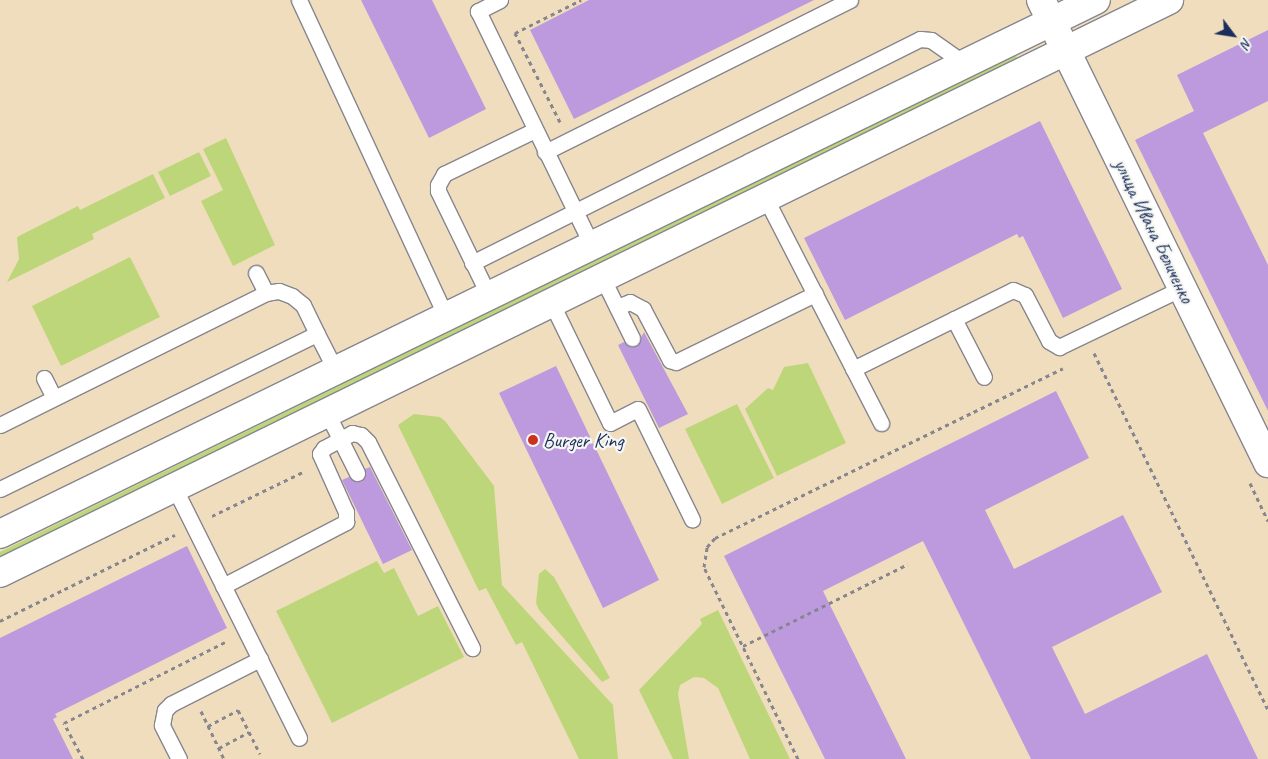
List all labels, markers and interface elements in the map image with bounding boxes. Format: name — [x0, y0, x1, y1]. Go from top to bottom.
north arrow — [1208, 10, 1258, 60]
text: N — [1237, 35, 1256, 51]
street label: улица Ивана Беличенко — [1108, 154, 1200, 308]
place label: Burger King — [543, 428, 624, 452]
marker: Burger King — [527, 434, 539, 446]

